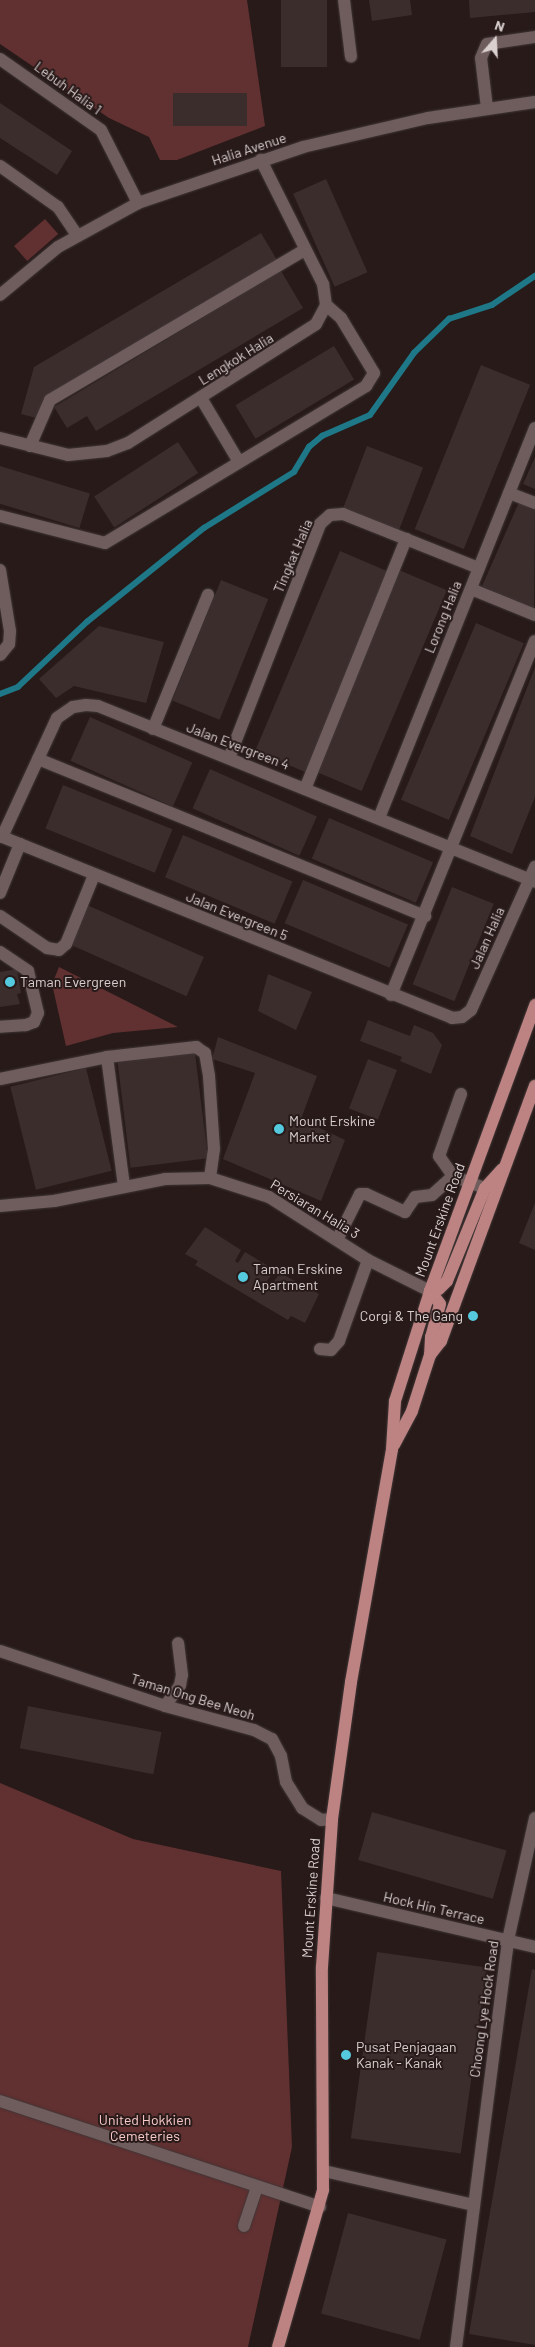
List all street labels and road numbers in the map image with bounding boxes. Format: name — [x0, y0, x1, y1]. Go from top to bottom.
street label: Lebuh Halia 1 — [31, 58, 105, 118]
street label: Halia Avenue — [210, 129, 288, 169]
street label: Lengkok Halia — [196, 329, 276, 389]
street label: Tingkat Halia — [270, 517, 316, 595]
street label: Lorong Halia — [421, 578, 465, 656]
street label: Jalan Evergreen 4 — [184, 719, 292, 773]
street label: Jalan Evergreen 5 — [184, 888, 290, 944]
street label: Jalan Halia — [466, 904, 508, 972]
street label: Mount Erskine Road — [412, 1161, 468, 1279]
street label: Persiaran Halia 3 — [267, 1176, 363, 1242]
street label: Taman Ong Bee Neoh — [129, 1670, 257, 1724]
street label: Mount Erskine Road — [298, 1838, 324, 1958]
street label: Hock Hin Terrace — [382, 1888, 486, 1928]
street label: Choong Lye Hock Road — [466, 1939, 502, 2079]

